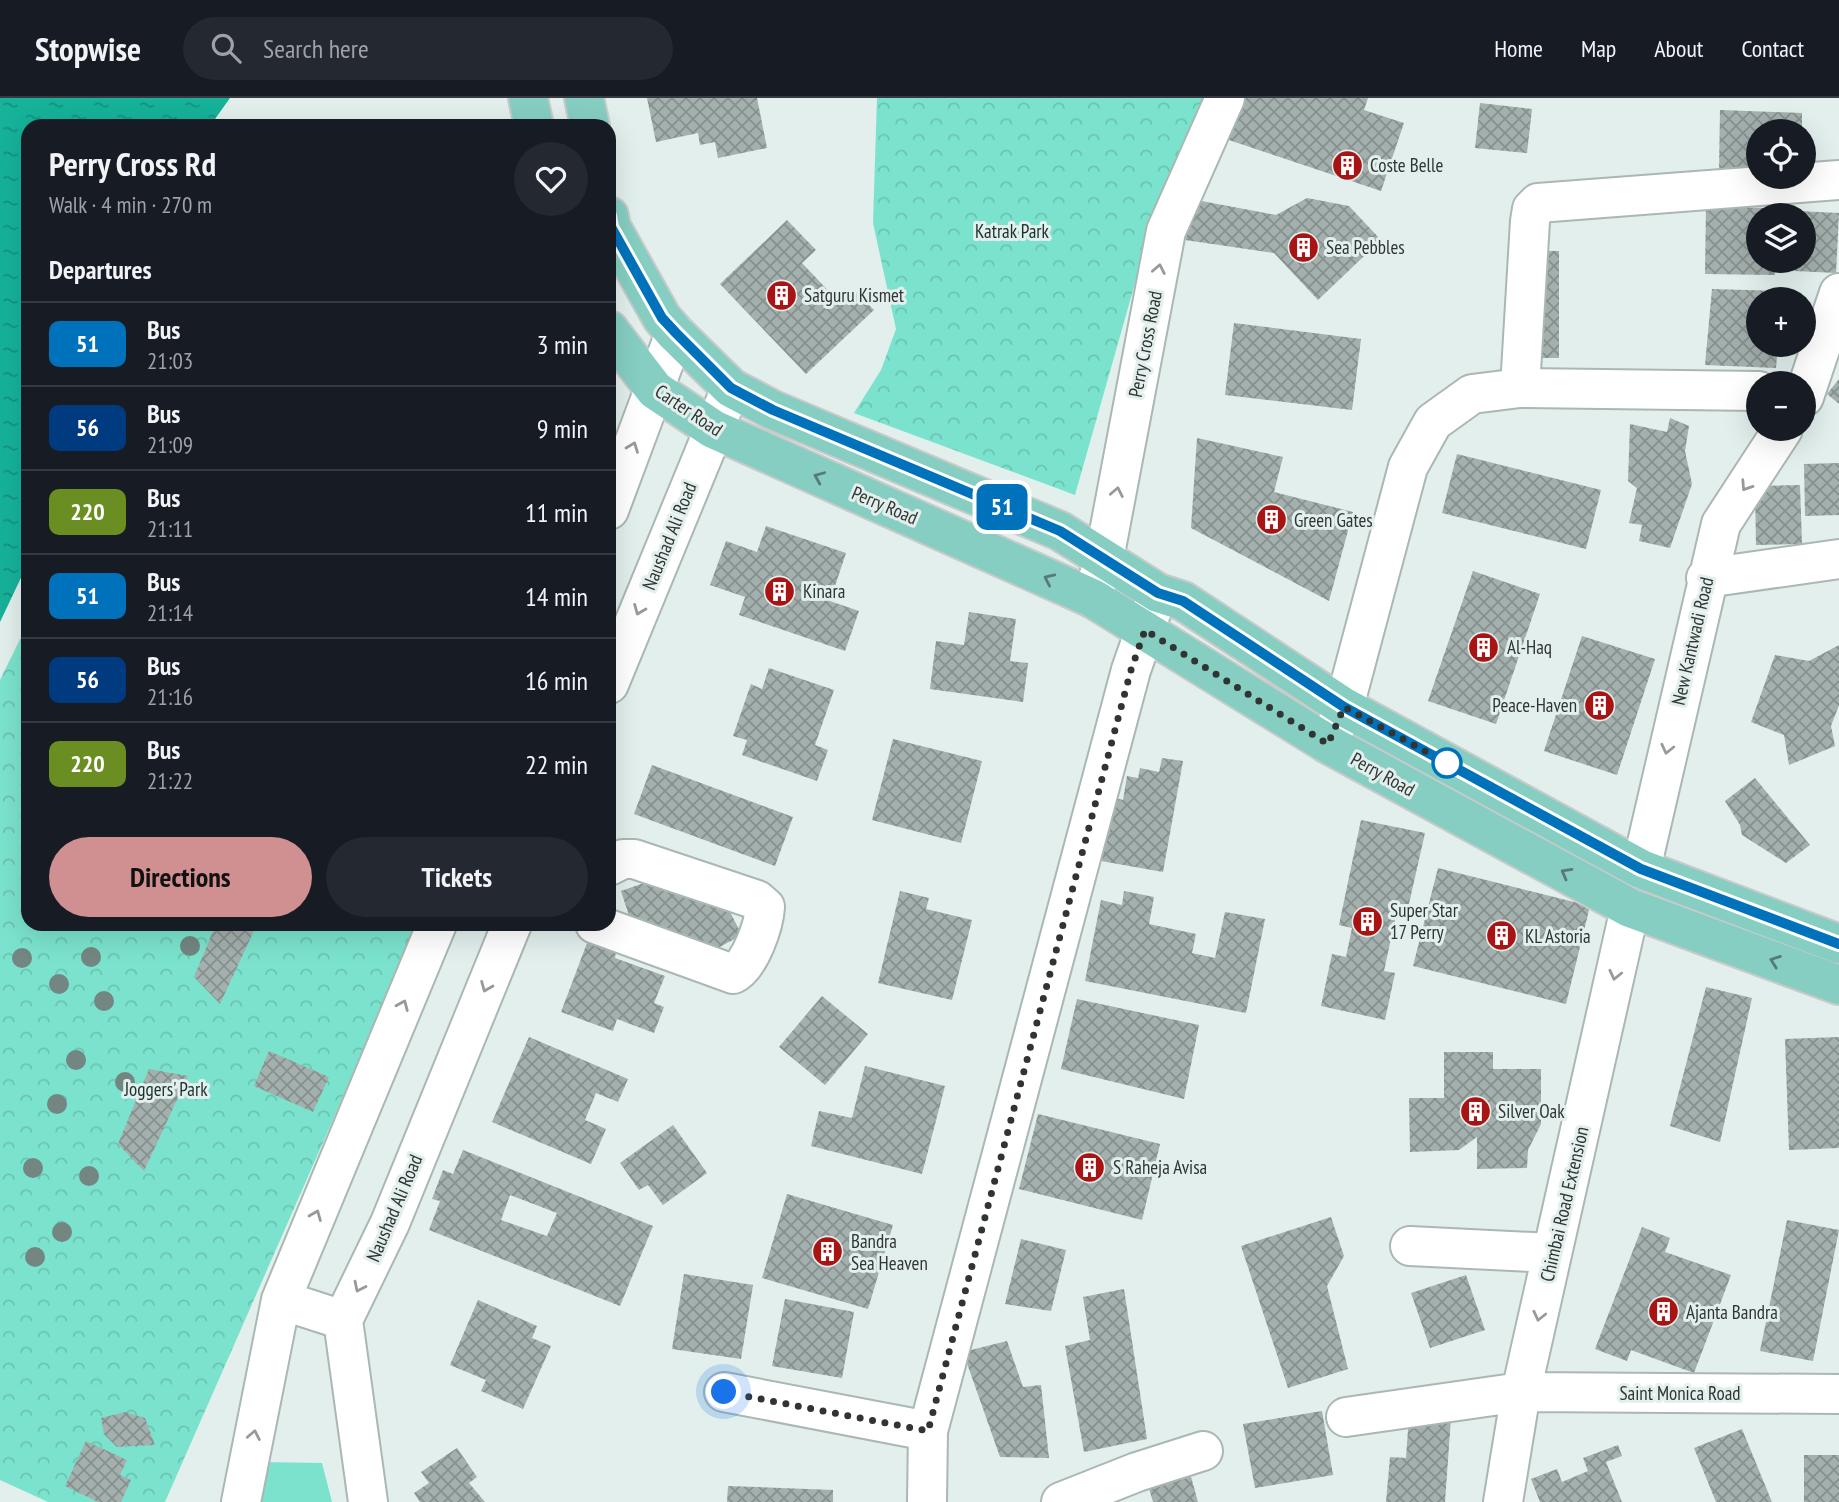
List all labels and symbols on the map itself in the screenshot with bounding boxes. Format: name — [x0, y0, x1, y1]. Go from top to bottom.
building icon: Coste Belle — [1330, 148, 1364, 182]
place label: Coste Belle — [1370, 153, 1443, 177]
park label: Katrak Park — [975, 219, 1050, 243]
building icon: Sea Pebbles — [1286, 230, 1320, 264]
place label: Sea Pebbles — [1326, 235, 1405, 259]
one-way arrow — [1151, 263, 1166, 275]
building icon: Satguru Kismet — [764, 278, 798, 312]
place label: Satguru Kismet — [804, 283, 905, 307]
street label: Perry Cross Road — [1123, 289, 1167, 399]
street label: Carter Road — [651, 379, 727, 441]
one-way arrow — [625, 441, 639, 453]
one-way arrow — [814, 471, 826, 485]
one-way arrow — [1742, 478, 1754, 491]
street label: Naushad Ali Road — [636, 479, 702, 593]
street label: Perry Road — [848, 480, 922, 530]
line badge: 51 — [970, 484, 1034, 530]
one-way arrow — [1108, 486, 1123, 498]
building icon: Green Gates — [1254, 503, 1288, 537]
place label: Green Gates — [1294, 508, 1373, 532]
one-way arrow — [1044, 573, 1056, 587]
building icon: Kinara — [763, 574, 797, 608]
street label: New Kantwadi Road — [1666, 575, 1718, 707]
place label: Kinara — [803, 579, 845, 603]
one-way arrow — [634, 603, 648, 615]
building icon: Al-Haq — [1467, 630, 1501, 664]
place label: Al-Haq — [1507, 635, 1552, 659]
building icon: Peace-Haven — [1583, 688, 1617, 722]
place label: Peace-Haven — [1492, 693, 1577, 717]
one-way arrow — [1661, 742, 1675, 754]
street label: Perry Road — [1347, 747, 1419, 801]
unlabelled marker — [1432, 748, 1462, 778]
one-way arrow — [1561, 868, 1573, 881]
place label: Super Star 17 Perry — [1390, 898, 1459, 944]
building icon: Super Star 17 Perry — [1350, 904, 1384, 938]
building icon: KL Astoria — [1485, 919, 1519, 953]
place label: KL Astoria — [1525, 924, 1591, 948]
one-way arrow — [1769, 956, 1781, 970]
one-way arrow — [1609, 969, 1624, 981]
one-way arrow — [480, 981, 494, 993]
one-way arrow — [395, 999, 409, 1012]
park label: Joggers' Park — [123, 1077, 208, 1101]
building icon: Silver Oak — [1458, 1094, 1492, 1128]
place label: Silver Oak — [1498, 1099, 1565, 1123]
street label: Chimbai Road Extension — [1534, 1124, 1594, 1284]
building icon: S Raheja Avisa — [1073, 1150, 1107, 1184]
street label: Naushad Ali Road — [361, 1151, 427, 1265]
place label: S Raheja Avisa — [1113, 1155, 1207, 1179]
one-way arrow — [308, 1209, 322, 1222]
place label: Bandra Sea Heaven — [851, 1229, 928, 1275]
building icon: Bandra Sea Heaven — [811, 1235, 845, 1269]
one-way arrow — [353, 1280, 367, 1292]
building icon: Ajanta Bandra — [1646, 1295, 1680, 1329]
place label: Ajanta Bandra — [1686, 1300, 1778, 1324]
one-way arrow — [1532, 1310, 1547, 1322]
your location — [706, 1374, 741, 1409]
street label: Saint Monica Road — [1619, 1381, 1741, 1405]
one-way arrow — [246, 1429, 261, 1441]

